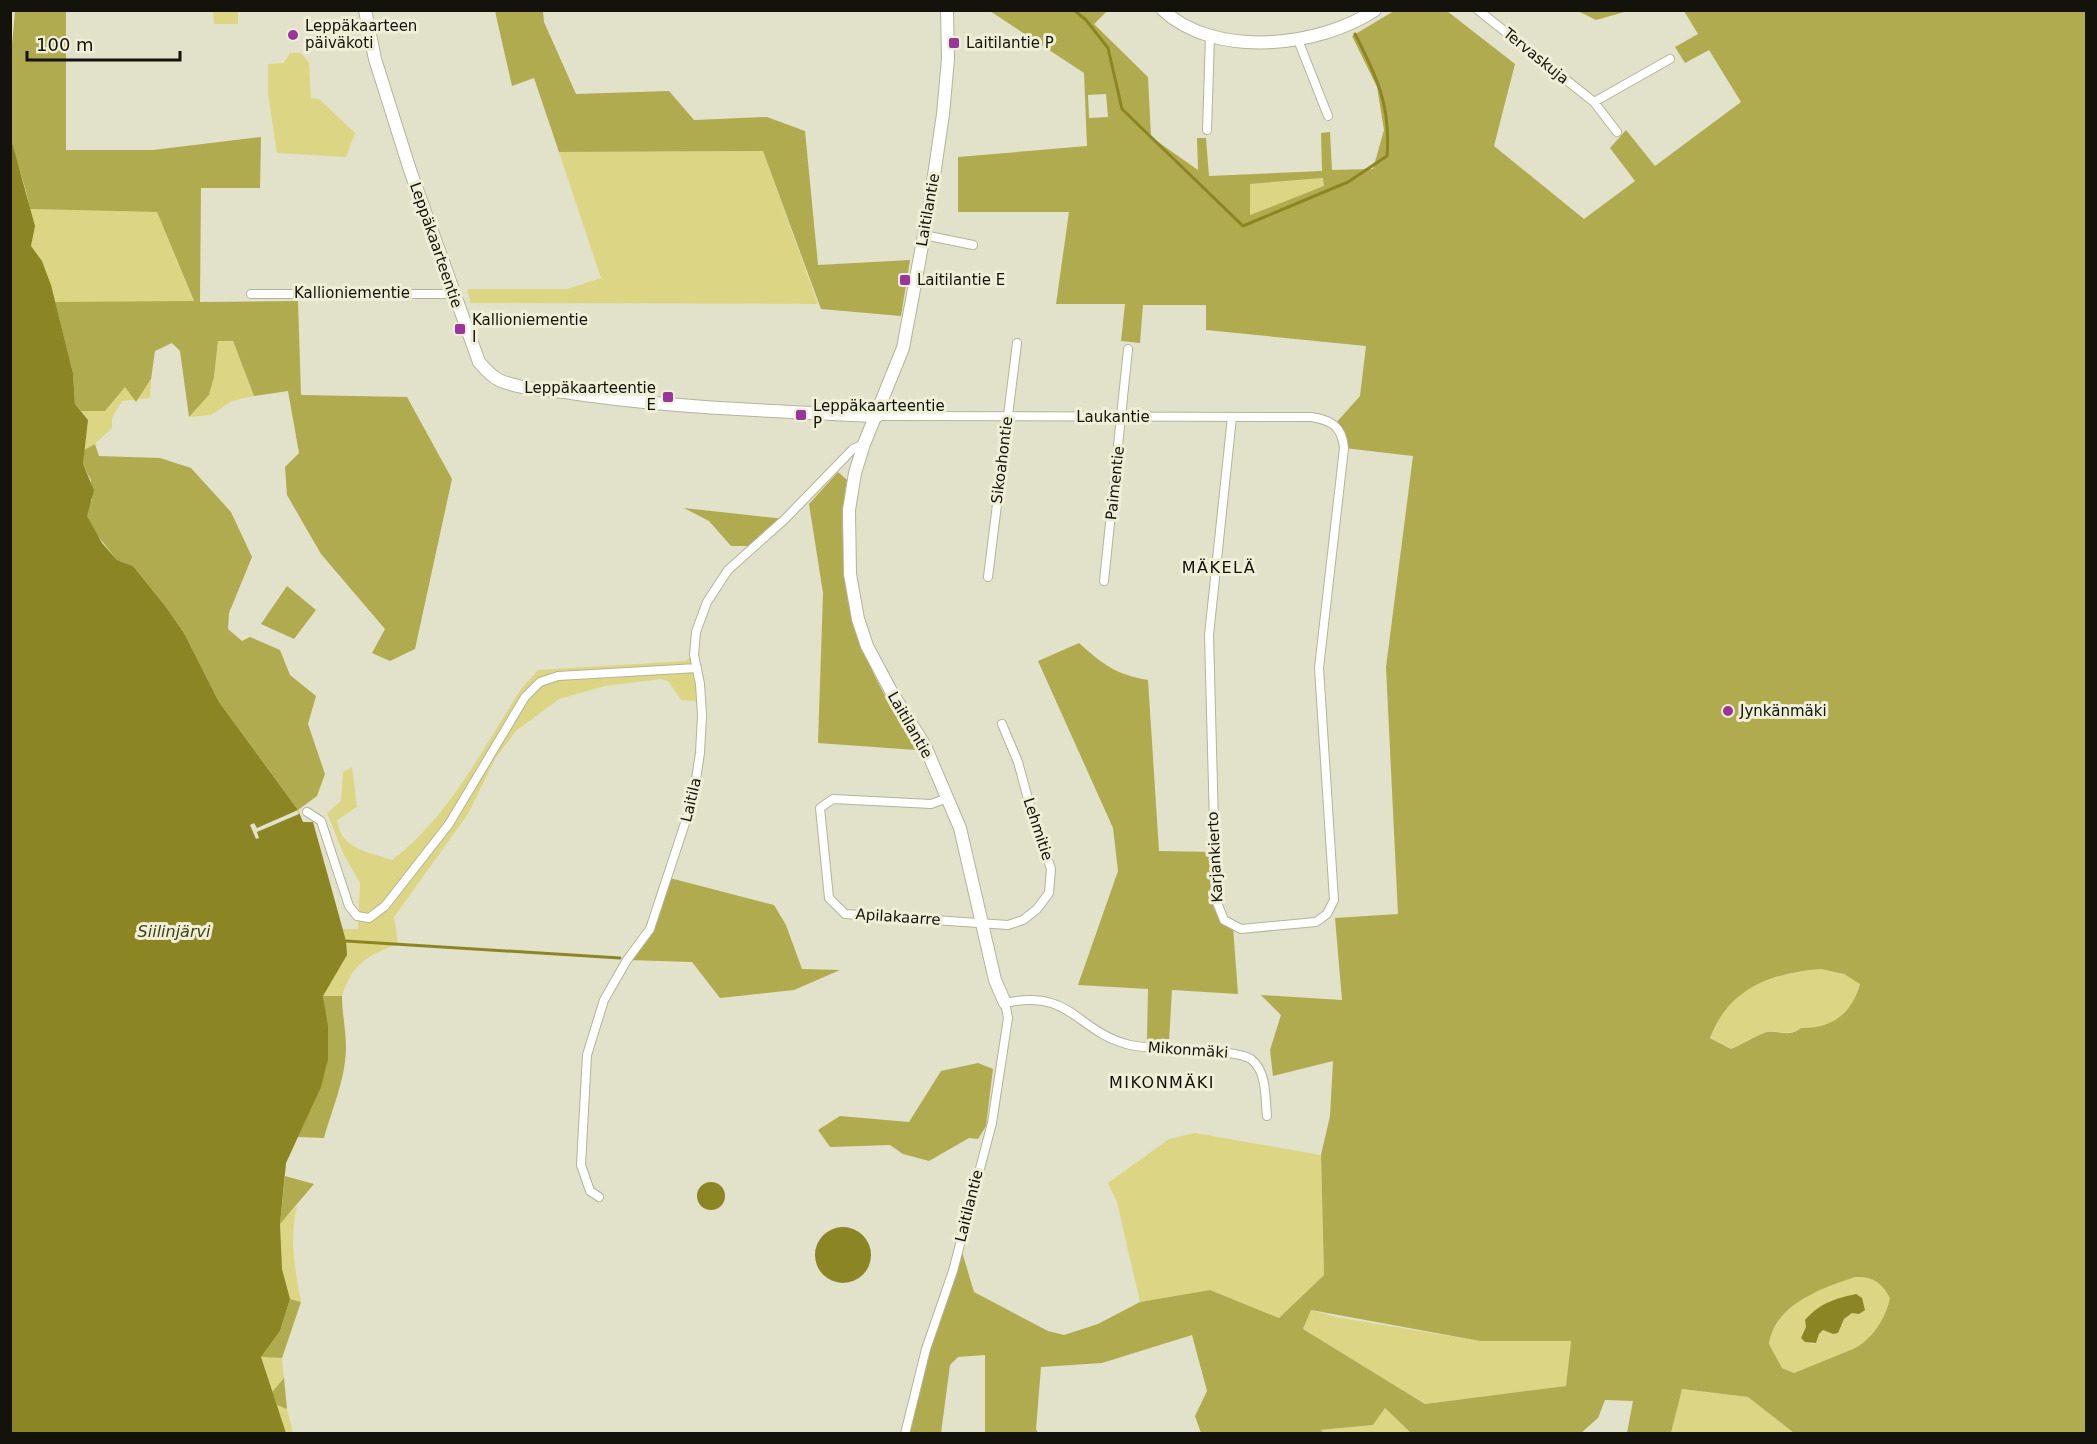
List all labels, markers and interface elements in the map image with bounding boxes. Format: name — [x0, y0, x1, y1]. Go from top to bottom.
place label: Leppäkaarteen päiväkoti — [305, 17, 417, 52]
scale bar — [27, 24, 180, 62]
street label: Tervaskuja — [1499, 24, 1572, 88]
marker: Leppäkaarteen päiväkoti — [286, 28, 300, 42]
text: 100 m — [36, 34, 94, 55]
place label: Laitilantie P — [966, 34, 1054, 52]
marker: Laitilantie P — [947, 36, 961, 50]
street label: Laitilantie — [913, 172, 943, 248]
street label: Leppäkaarteentie — [406, 180, 466, 310]
place label: Laitilantie E — [917, 271, 1005, 289]
marker: Laitilantie E — [898, 273, 912, 287]
street label: Kallioniementie — [294, 284, 410, 302]
place label: Kallioniementie I — [472, 311, 588, 346]
marker: Kallioniementie I — [453, 322, 467, 336]
place label: Leppäkaarteentie E — [524, 379, 656, 414]
marker: Leppäkaarteentie E — [661, 390, 675, 404]
place label: Leppäkaarteentie P — [813, 397, 945, 432]
marker: Leppäkaarteentie P — [794, 408, 808, 422]
street label: Laukantie — [1076, 408, 1150, 426]
street label: Sikoahontie — [988, 415, 1016, 505]
street label: Paimentie — [1102, 445, 1128, 521]
district label: MÄKELÄ — [1182, 558, 1256, 577]
street label: Laitilantie — [884, 688, 936, 762]
place label: Jynkänmäki — [1739, 702, 1827, 720]
marker: Jynkänmäki — [1721, 704, 1735, 718]
street label: Laitila — [677, 776, 705, 824]
street label: Lehmitie — [1019, 795, 1057, 863]
street label: Karjankierto — [1204, 811, 1226, 903]
street label: Apilakaarre — [855, 905, 941, 929]
water label: Siilinjärvi — [138, 922, 211, 941]
street label: Mikonmäki — [1147, 1038, 1229, 1062]
district label: MIKONMÄKI — [1109, 1073, 1215, 1092]
street label: Laitilantie — [951, 1168, 987, 1244]

